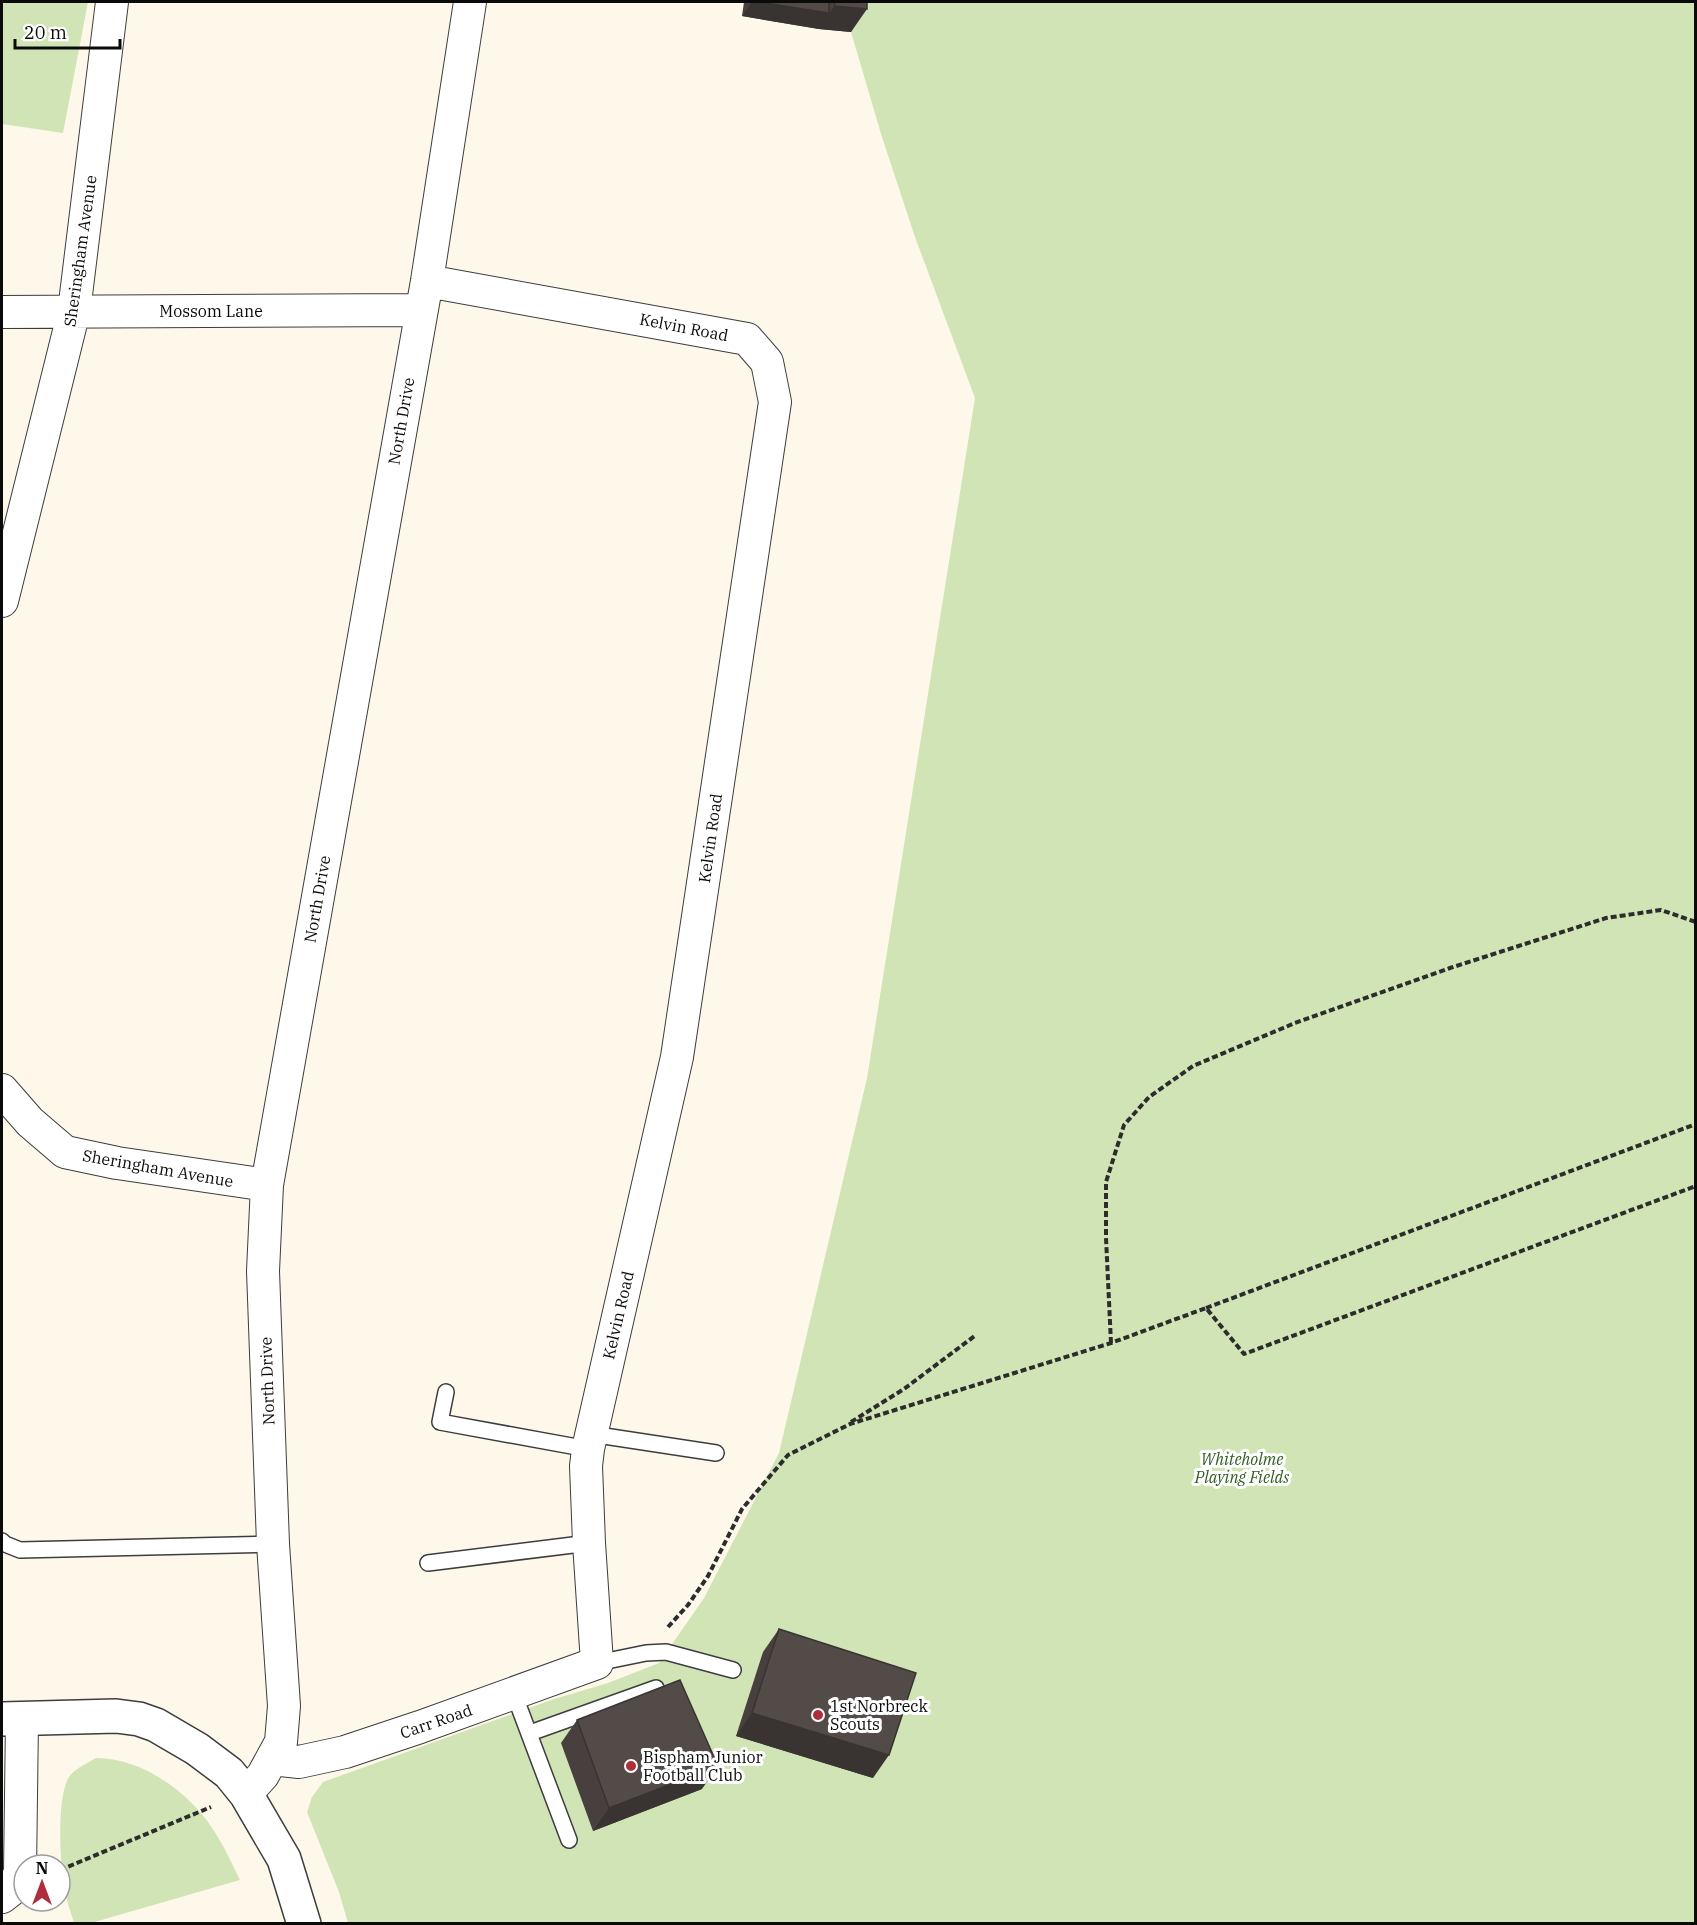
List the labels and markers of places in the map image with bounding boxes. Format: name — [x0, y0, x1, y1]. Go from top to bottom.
place label: 1st Norbreck Scouts — [830, 1696, 929, 1734]
marker: 1st Norbreck Scouts — [811, 1708, 825, 1722]
place label: Bispham Junior Football Club — [643, 1747, 763, 1785]
marker: Bispham Junior Football Club — [624, 1759, 638, 1773]

